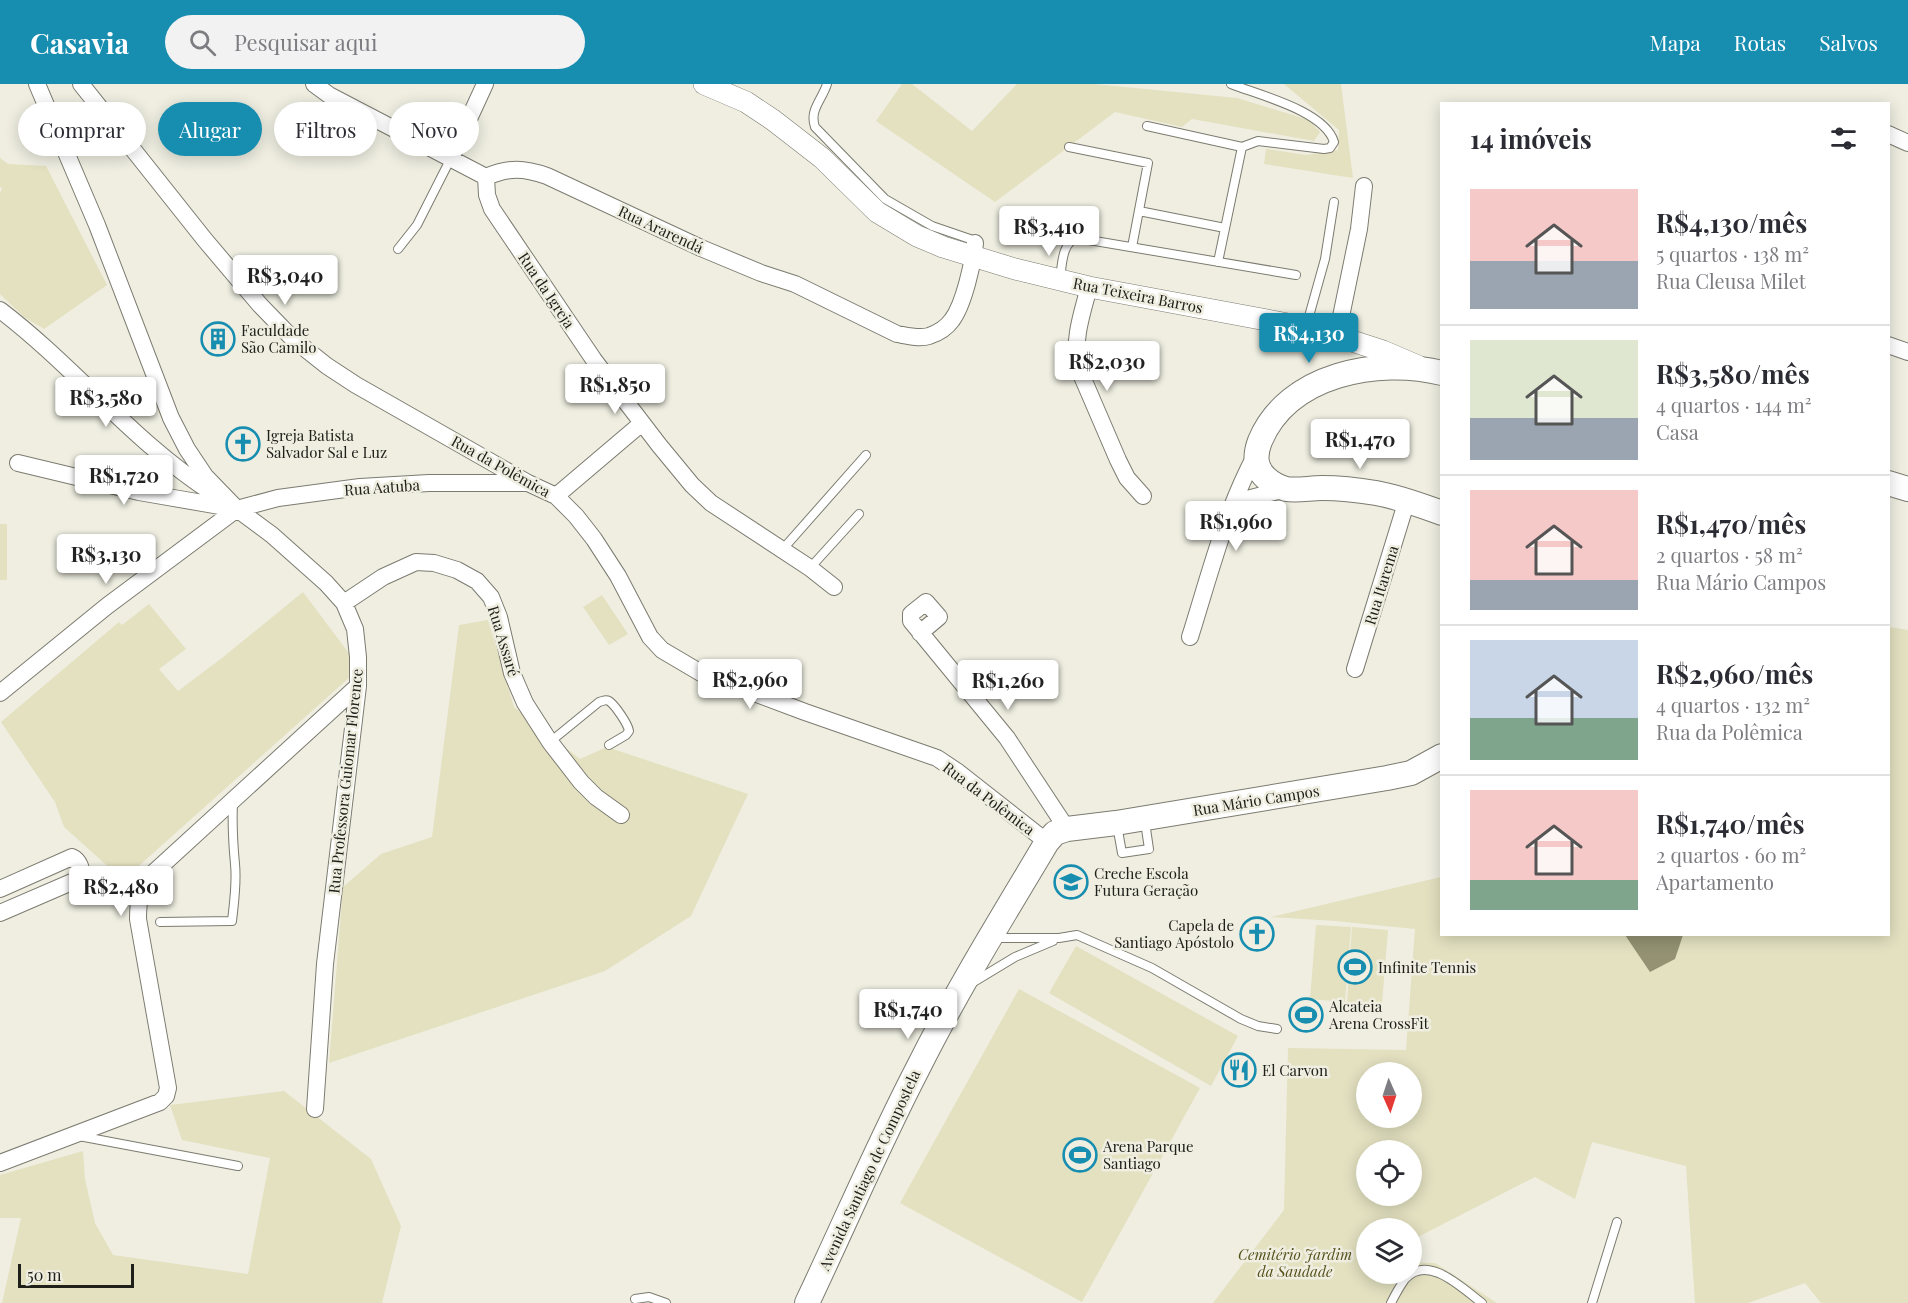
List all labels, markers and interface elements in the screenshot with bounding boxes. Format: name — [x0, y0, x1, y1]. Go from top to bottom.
search box — [165, 15, 585, 69]
text: Casavia — [30, 24, 129, 61]
icon: search — [186, 26, 219, 59]
text: Pesquisar aqui — [234, 27, 377, 57]
text: Mapa — [1650, 28, 1701, 56]
text: Rotas — [1734, 28, 1786, 56]
text: Salvos — [1819, 28, 1878, 56]
chip: Comprar — [18, 102, 146, 156]
chip: Alugar — [158, 102, 262, 156]
chip: Filtros — [274, 102, 377, 156]
chip: Novo — [389, 102, 479, 156]
text: 14 imóveis — [1470, 121, 1592, 156]
icon: filters — [1827, 122, 1860, 155]
street label: Rua Ararendá — [615, 201, 707, 258]
text: R$4,130/mês — [1656, 205, 1807, 240]
pin: R$3,410 — [994, 206, 1104, 257]
text: R$3,410 — [1013, 212, 1085, 239]
icon: home — [1518, 213, 1590, 285]
text: 5 quartos · 138 m² — [1656, 240, 1809, 267]
street label: Rua da Igreja — [514, 248, 580, 332]
pin: R$3,040 — [230, 255, 340, 306]
text: R$3,040 — [247, 261, 323, 288]
text: Rua Cleusa Milet — [1656, 267, 1806, 294]
street label: Rua Teixeira Barros — [1071, 273, 1205, 317]
pin: R$4,130 — [1254, 313, 1364, 364]
text: R$4,130 — [1273, 319, 1345, 346]
place label: Faculdade São Camilo — [241, 320, 316, 357]
building icon: Faculdade São Camilo — [200, 321, 236, 357]
pin: R$2,030 — [1052, 341, 1162, 392]
text: R$2,030 — [1069, 347, 1145, 374]
text: R$3,580/mês — [1656, 356, 1810, 391]
pin: R$1,850 — [560, 364, 670, 415]
icon: home — [1518, 364, 1590, 436]
text: R$1,850 — [579, 370, 651, 397]
pin: R$3,580 — [51, 377, 161, 428]
text: R$3,580 — [69, 383, 143, 410]
text: 4 quartos · 144 m² — [1656, 391, 1811, 418]
text: Casa — [1656, 418, 1699, 445]
pin: R$1,470 — [1305, 419, 1415, 470]
place label: Igreja Batista Salvador Sal e Luz — [266, 425, 387, 462]
text: R$1,470 — [1325, 425, 1395, 452]
church icon: Igreja Batista Salvador Sal e Luz — [225, 426, 261, 462]
street label: Rua da Polêmica — [448, 431, 554, 502]
pin: R$1,720 — [69, 455, 179, 506]
text: R$1,720 — [89, 461, 159, 488]
street label: Rua Aatuba — [343, 474, 421, 500]
pin: R$1,960 — [1181, 501, 1291, 552]
text: R$1,470/mês — [1656, 506, 1806, 541]
text: R$1,960 — [1199, 507, 1273, 534]
icon: home — [1518, 514, 1590, 586]
pin: R$3,130 — [51, 534, 161, 585]
text: R$3,130 — [71, 540, 141, 567]
text: 2 quartos · 58 m² — [1656, 541, 1803, 568]
street label: Rua Itarema — [1359, 542, 1403, 627]
text: Rua Mário Campos — [1656, 568, 1826, 595]
street label: Rua Assaré — [484, 603, 524, 679]
text: R$2,960/mês — [1656, 656, 1813, 691]
pin: R$2,960 — [695, 659, 805, 710]
pin: R$1,260 — [953, 660, 1063, 711]
icon: home — [1518, 664, 1590, 736]
text: R$2,960 — [712, 665, 788, 692]
text: R$1,260 — [972, 666, 1044, 693]
street label: Rua Professora Guiomar Florence — [323, 668, 367, 894]
text: 4 quartos · 132 m² — [1656, 691, 1810, 718]
text: Rua da Polêmica — [1656, 718, 1803, 745]
street label: Rua da Polêmica — [939, 757, 1039, 839]
street label: Rua Mário Campos — [1191, 780, 1321, 820]
text: R$1,740/mês — [1656, 806, 1805, 841]
icon: home — [1518, 814, 1590, 886]
text: 2 quartos · 60 m² — [1656, 841, 1806, 868]
place label: Creche Escola Futura Geração — [1094, 863, 1198, 900]
school or university icon: Creche Escola Futura Geração — [1053, 864, 1089, 900]
pin: R$2,480 — [66, 866, 176, 917]
text: Apartamento — [1656, 868, 1774, 895]
text: R$2,480 — [83, 872, 159, 899]
place label: Capela de Santiago Apóstolo — [1114, 915, 1234, 952]
church icon: Capela de Santiago Apóstolo — [1239, 916, 1275, 952]
sports icon: Infinite Tennis — [1337, 949, 1373, 985]
place label: Infinite Tennis — [1378, 957, 1476, 977]
pin: R$1,740 — [853, 989, 963, 1040]
text: R$1,740 — [873, 995, 943, 1022]
place label: Alcateia Arena CrossFit — [1328, 996, 1430, 1033]
sports icon: Alcateia Arena CrossFit — [1288, 997, 1324, 1033]
restaurant icon: El Carvon — [1221, 1052, 1257, 1088]
place label: El Carvon — [1262, 1060, 1328, 1080]
north arrow — [1356, 1062, 1422, 1128]
map controls — [1356, 1062, 1422, 1284]
street label: Avenida Santiago de Compostela — [813, 1066, 925, 1274]
place label: Arena Parque Santiago — [1102, 1136, 1194, 1173]
sports icon: Arena Parque Santiago — [1062, 1137, 1098, 1173]
button: locate — [1356, 1140, 1422, 1206]
button: layers — [1356, 1218, 1422, 1284]
park label: Cemitério Jardim da Saudade — [1238, 1244, 1352, 1281]
scale bar — [18, 1261, 134, 1288]
text: 50 m — [27, 1264, 61, 1285]

